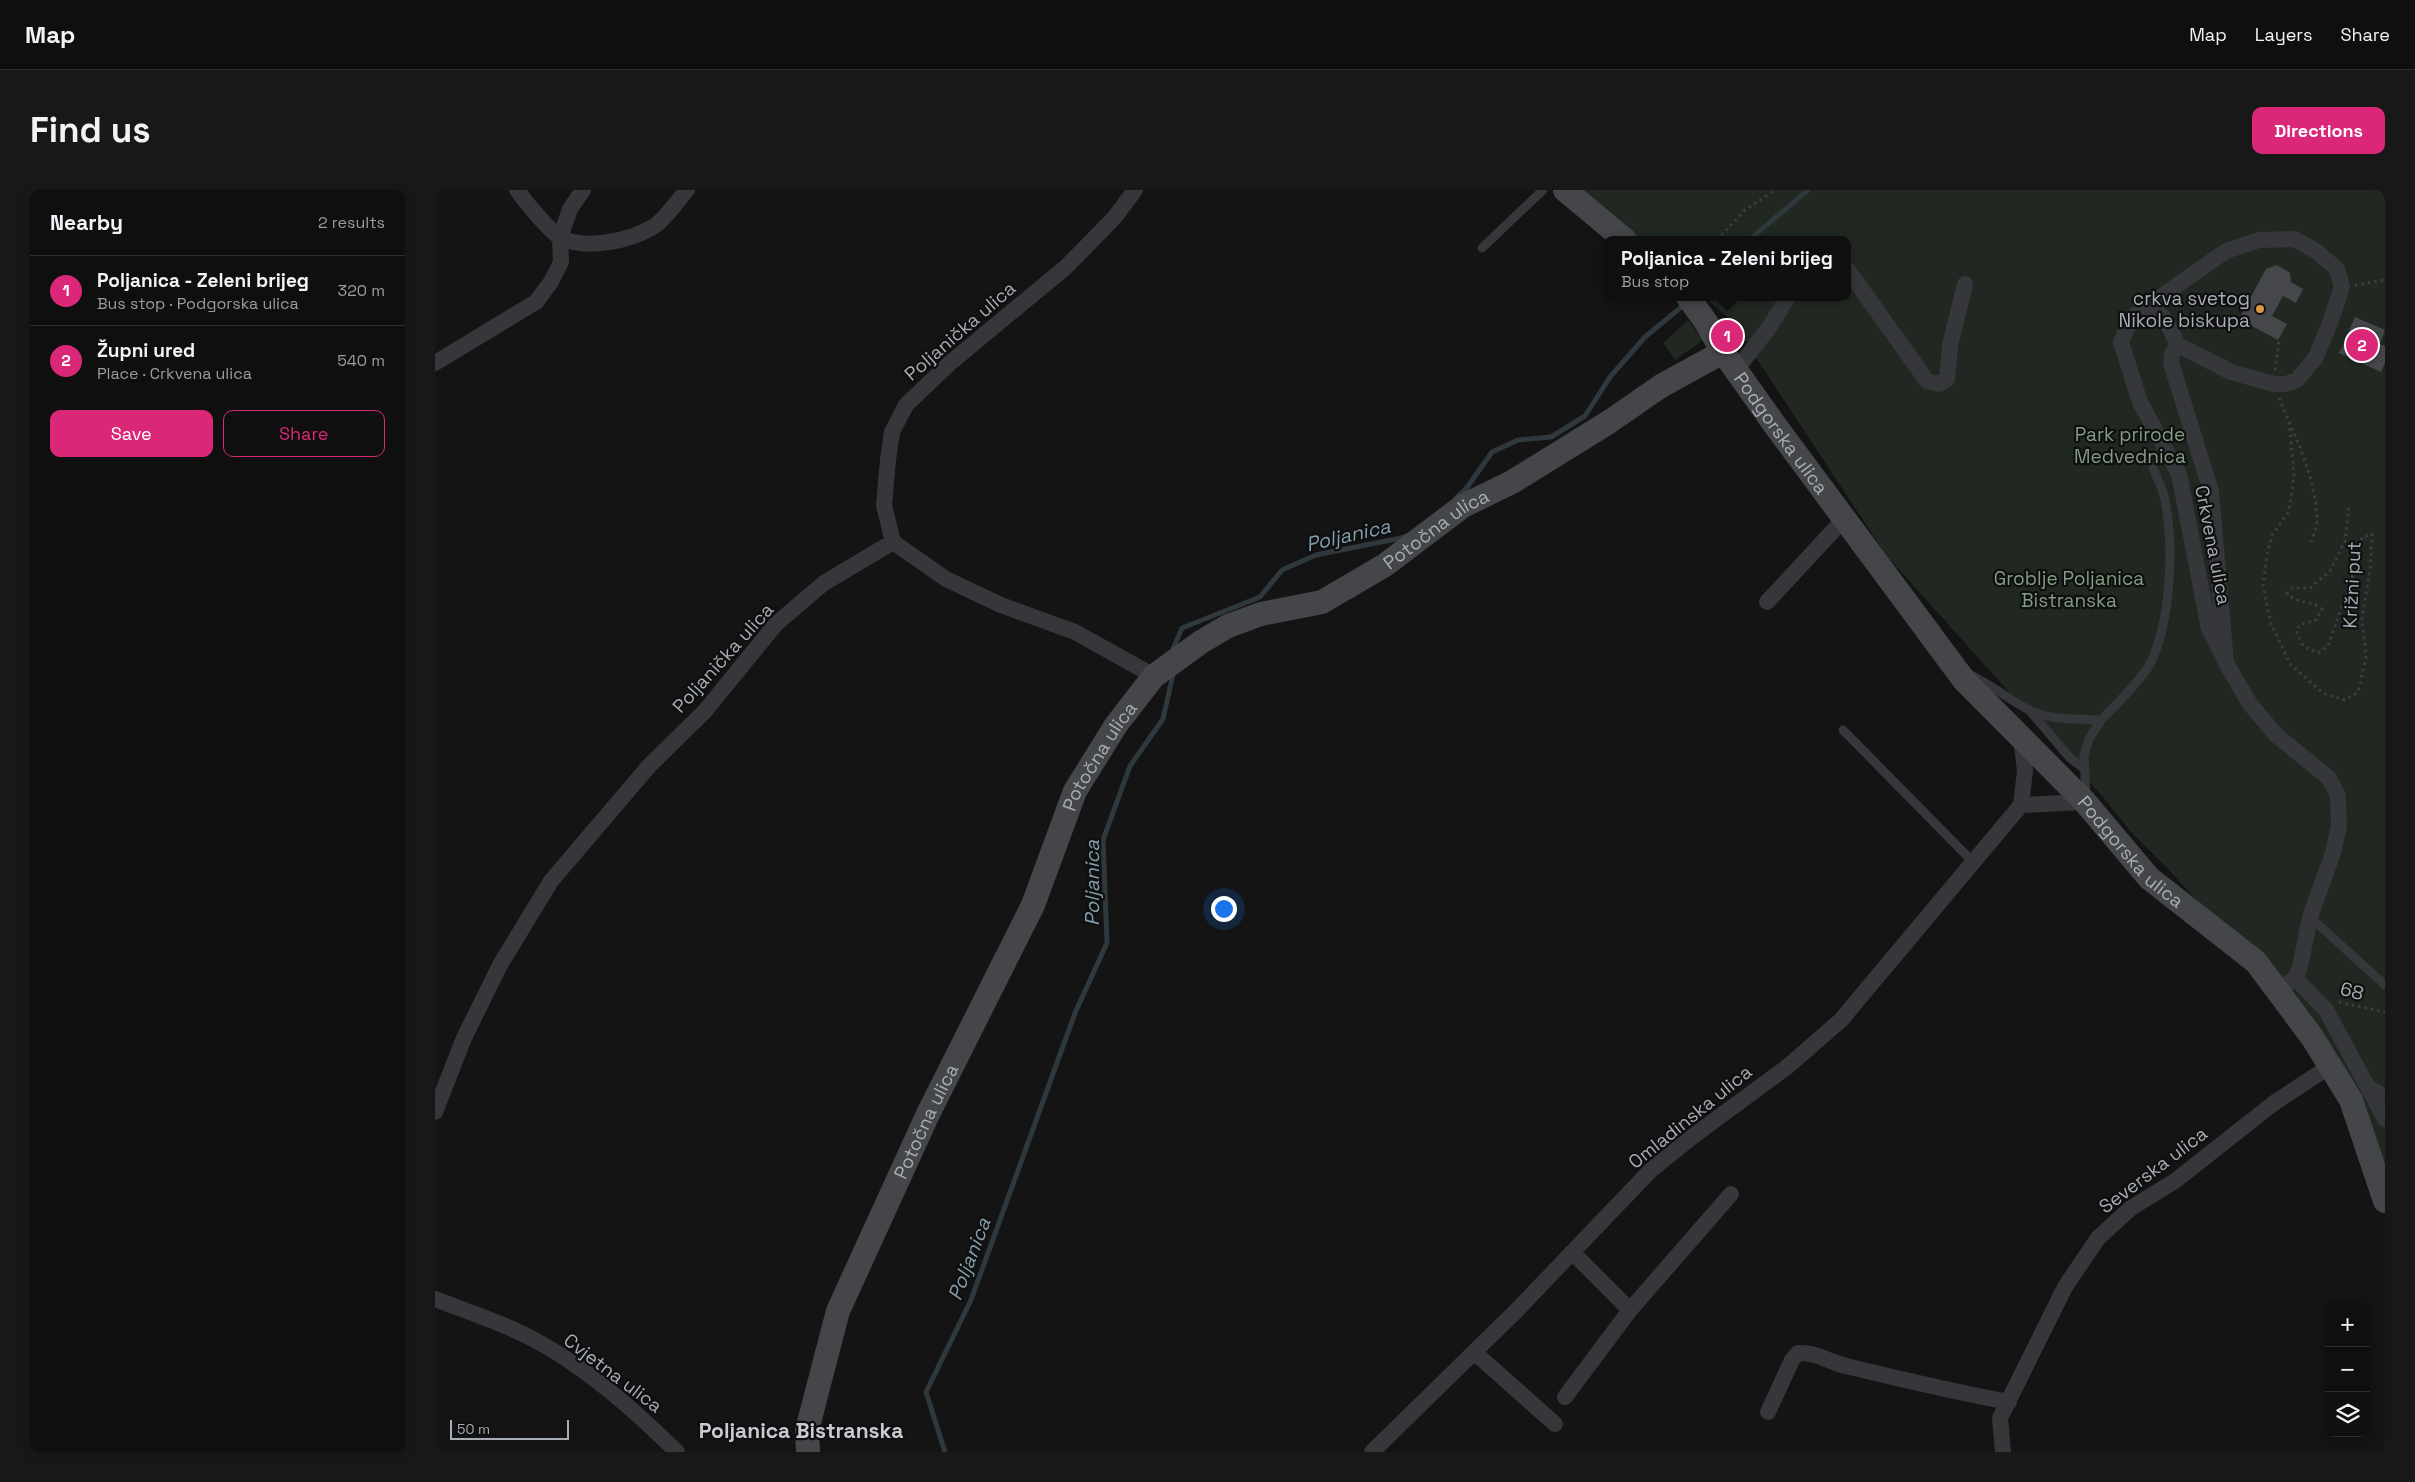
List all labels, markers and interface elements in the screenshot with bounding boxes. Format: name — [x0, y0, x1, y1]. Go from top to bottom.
text: Map — [25, 19, 75, 50]
text: Map — [2189, 23, 2227, 46]
text: Layers — [2255, 23, 2312, 46]
text: Share — [2340, 23, 2390, 46]
button: Directions — [2252, 107, 2385, 154]
text: Find us — [30, 108, 151, 152]
text: Nearby — [50, 209, 123, 236]
text: 2 results — [318, 212, 385, 233]
popup — [1603, 236, 1851, 301]
text: Poljanica - Zeleni brijeg — [1621, 246, 1833, 271]
text: Poljanica - Zeleni brijeg — [97, 268, 309, 293]
text: Bus stop — [1621, 271, 1689, 292]
street label: Poljanička ulica — [899, 276, 1021, 386]
text: 1 — [62, 280, 70, 301]
text: 320 m — [338, 280, 385, 301]
place label: crkva svetog Nikole biskupa — [2119, 286, 2250, 333]
text: Bus stop · Podgorska ulica — [97, 293, 299, 314]
marker: crkva svetog Nikole biskupa — [2254, 303, 2266, 315]
pin: 1 — [1711, 317, 1743, 355]
pin: 2 — [2346, 326, 2378, 364]
text: Župni ured — [97, 338, 195, 363]
text: 2 — [61, 350, 71, 371]
text: 540 m — [337, 350, 385, 371]
text: Place · Crkvena ulica — [97, 363, 252, 384]
street label: Podgorska ulica — [1729, 367, 1834, 499]
button: Save — [50, 410, 213, 457]
button: Share — [223, 410, 385, 457]
park label: Park prirode Medvednica — [2074, 422, 2186, 469]
street label: Potočna ulica — [1378, 483, 1493, 575]
street label: Crkvena ulica — [2189, 483, 2237, 607]
water label: Poljanica — [1303, 513, 1393, 557]
street label: Križni put — [2337, 541, 2367, 629]
park label: Groblje Poljanica Bistranska — [1994, 566, 2144, 613]
street label: Poljanička ulica — [667, 598, 779, 718]
street label: Potočna ulica — [1056, 696, 1142, 814]
street label: Podgorska ulica — [2072, 790, 2189, 913]
water label: Poljanica — [1079, 839, 1105, 926]
your location — [1211, 896, 1237, 922]
street label: 68 — [2337, 976, 2367, 1006]
street label: Potočna ulica — [888, 1059, 964, 1183]
street label: Omladinska ulica — [1623, 1059, 1757, 1175]
street label: Severska ulica — [2094, 1121, 2212, 1219]
water label: Poljanica — [941, 1214, 997, 1304]
map controls — [2325, 1302, 2370, 1437]
button: + — [2325, 1302, 2370, 1347]
street label: Cvjetna ulica — [559, 1328, 667, 1418]
button: − — [2325, 1347, 2370, 1392]
button: layers — [2325, 1392, 2370, 1437]
scale bar — [450, 1417, 569, 1440]
district label: Poljanica Bistranska — [699, 1417, 903, 1444]
text: 50 m — [457, 1420, 490, 1438]

